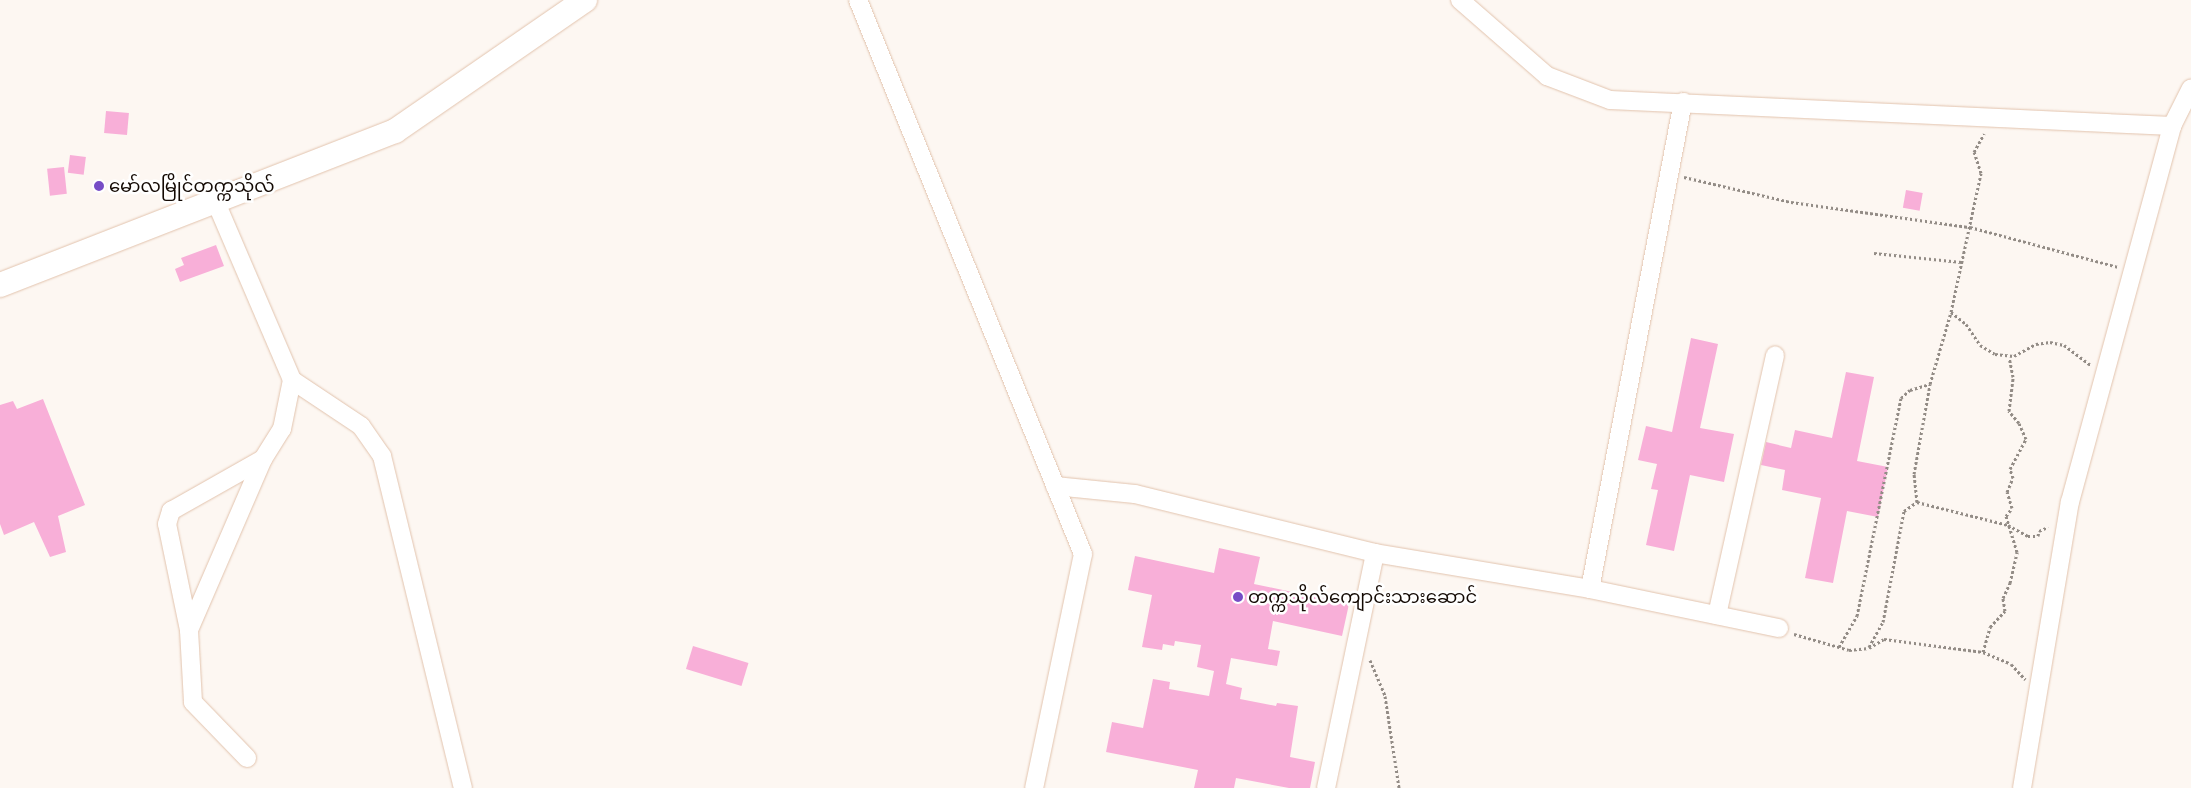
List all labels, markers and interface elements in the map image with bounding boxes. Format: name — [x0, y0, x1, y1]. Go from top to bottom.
place label: မော်လမြိုင်တက္ကသိုလ် — [109, 175, 274, 197]
marker: မော်လမြိုင်တက္ကသိုလ် — [93, 180, 105, 192]
place label: တက္ကသိုလ်ကျောင်းသားဆောင် — [1248, 586, 1477, 608]
marker: တက္ကသိုလ်ကျောင်းသားဆောင် — [1232, 591, 1244, 603]

